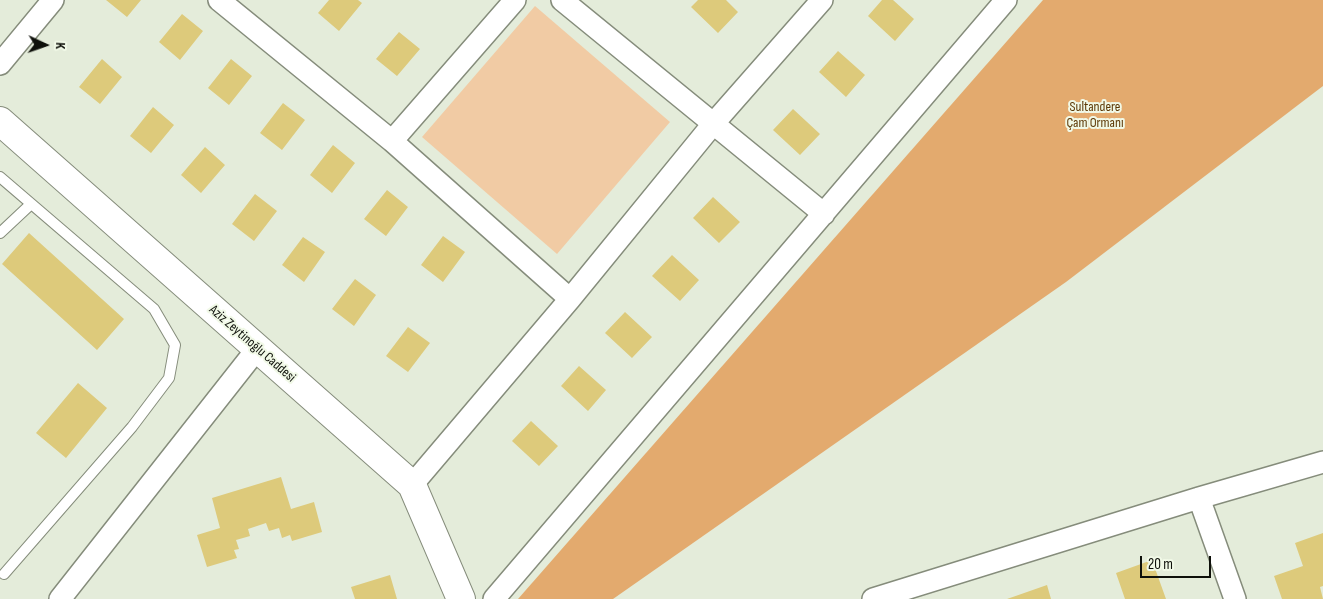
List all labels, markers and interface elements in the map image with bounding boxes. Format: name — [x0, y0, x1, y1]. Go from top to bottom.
north arrow — [20, 20, 70, 70]
text: K — [52, 42, 69, 50]
park label: Sultandere Çam Ormanı — [1066, 99, 1124, 132]
street label: Aziz Zeytinoğlu Caddesi — [205, 302, 299, 386]
scale bar — [1143, 546, 1214, 578]
text: 20 m — [1148, 555, 1173, 574]

